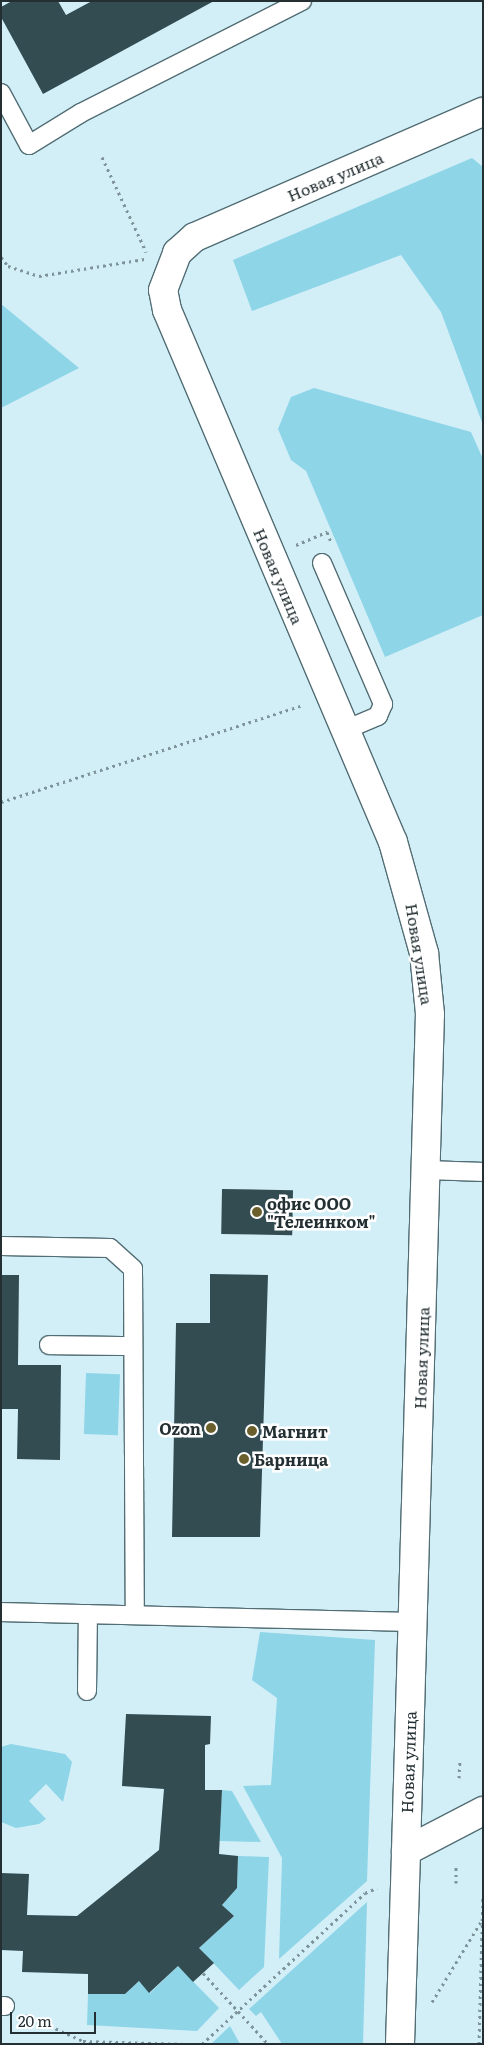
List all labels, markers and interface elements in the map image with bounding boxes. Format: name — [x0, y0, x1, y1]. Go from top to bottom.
street label: Новая улица — [284, 147, 386, 205]
street label: Новая улица — [250, 525, 308, 627]
street label: Новая улица — [403, 902, 437, 1006]
place label: офис ООО "Телеинком" — [267, 1193, 376, 1231]
marker: офис ООО "Телеинком" — [251, 1206, 263, 1218]
street label: Новая улица — [410, 1307, 432, 1409]
place label: Ozon — [159, 1418, 201, 1438]
place label: Магнит — [262, 1421, 328, 1441]
marker: Ozon — [205, 1422, 217, 1434]
marker: Магнит — [246, 1425, 258, 1437]
place label: Барница — [254, 1449, 328, 1469]
marker: Барница — [238, 1453, 250, 1465]
street label: Новая улица — [397, 1711, 419, 1813]
scale bar — [12, 2002, 99, 2034]
text: 20 m — [18, 2009, 52, 2032]

